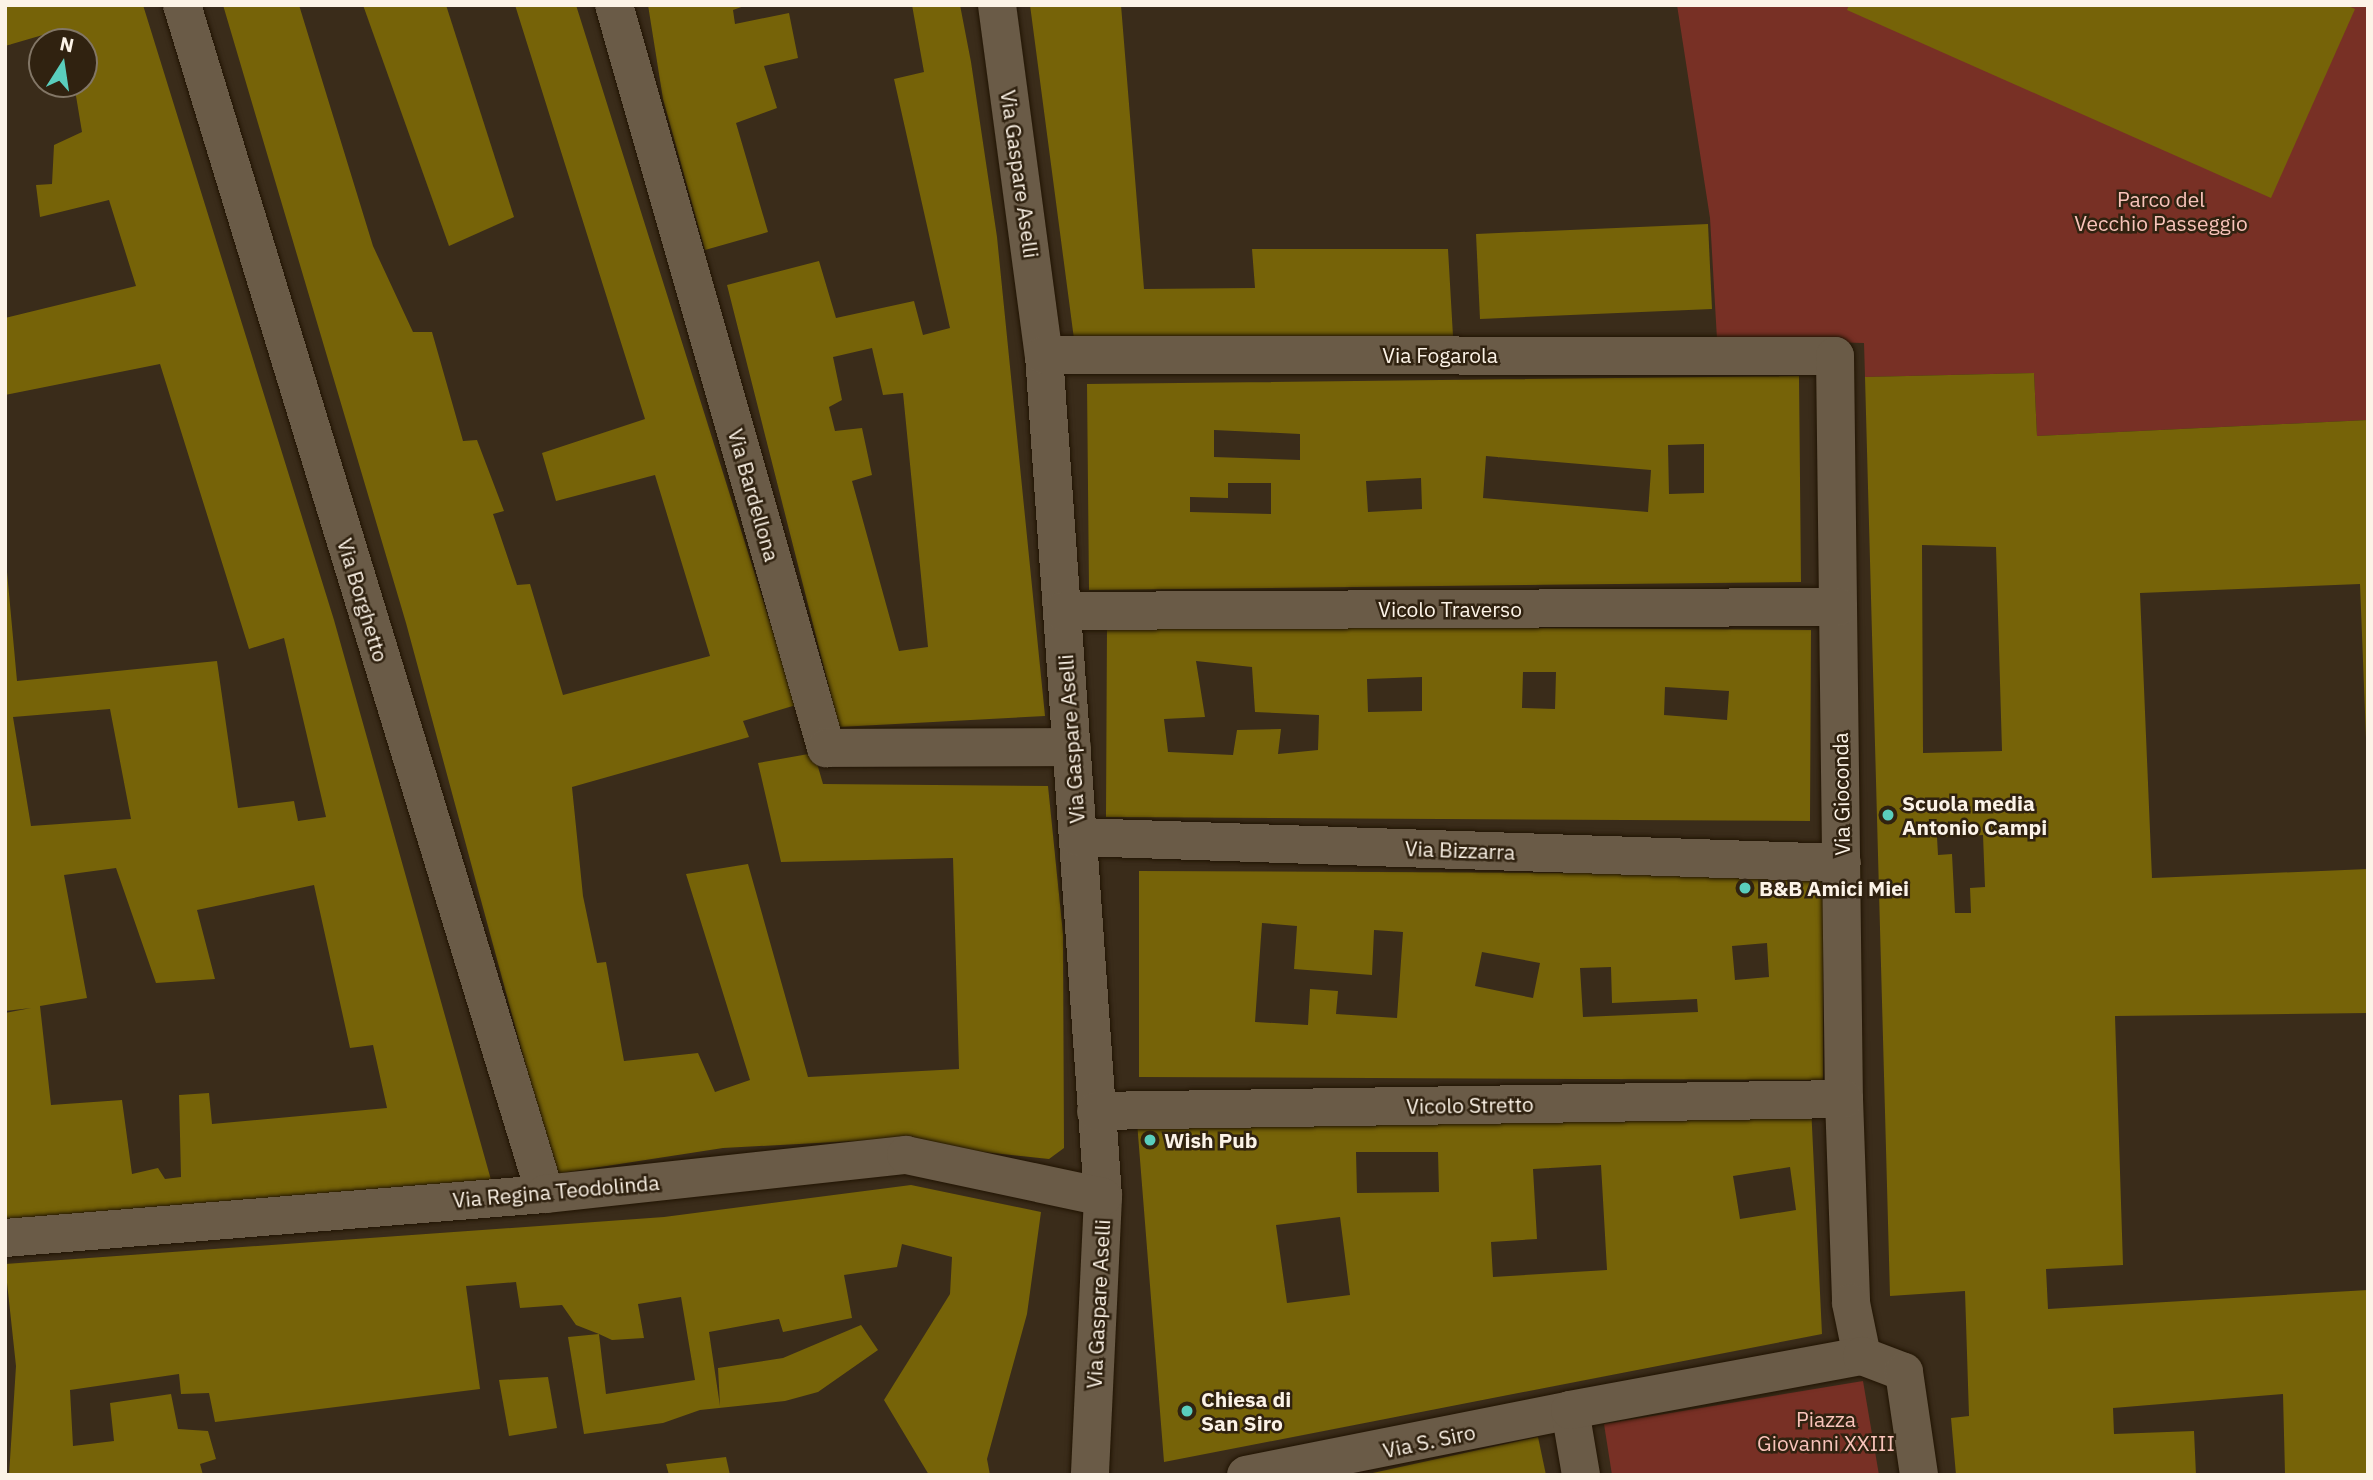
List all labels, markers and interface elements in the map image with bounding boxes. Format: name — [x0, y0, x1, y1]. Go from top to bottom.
north arrow — [28, 28, 98, 98]
text: N — [58, 31, 76, 58]
street label: Via Gaspare Aselli — [996, 88, 1044, 260]
park label: Parco del Vecchio Passeggio — [2074, 186, 2248, 236]
street label: Via Fogarola — [1382, 342, 1498, 368]
street label: Via Bardellona — [723, 426, 785, 564]
street label: Via Borghetto — [332, 535, 394, 665]
street label: Vicolo Traverso — [1378, 596, 1522, 622]
street label: Via Gaspare Aselli — [1053, 654, 1089, 824]
street label: Via Gioconda — [1827, 732, 1855, 856]
place label: Scuola media Antonio Campi — [1902, 790, 2047, 840]
marker: Scuola media Antonio Campi — [1880, 807, 1896, 823]
street label: Via Bizzarra — [1404, 835, 1516, 865]
place label: B&B Amici Miei — [1759, 875, 1909, 901]
marker: B&B Amici Miei — [1737, 880, 1753, 896]
street label: Vicolo Stretto — [1406, 1091, 1534, 1119]
place label: Wish Pub — [1164, 1127, 1258, 1153]
marker: Wish Pub — [1142, 1132, 1158, 1148]
street label: Via Regina Teodolinda — [452, 1169, 660, 1213]
street label: Via Gaspare Aselli — [1081, 1219, 1115, 1389]
place label: Chiesa di San Siro — [1201, 1386, 1291, 1436]
marker: Chiesa di San Siro — [1179, 1403, 1195, 1419]
park label: Piazza Giovanni XXIII — [1757, 1406, 1895, 1456]
street label: Via S. Siro — [1380, 1419, 1478, 1463]

